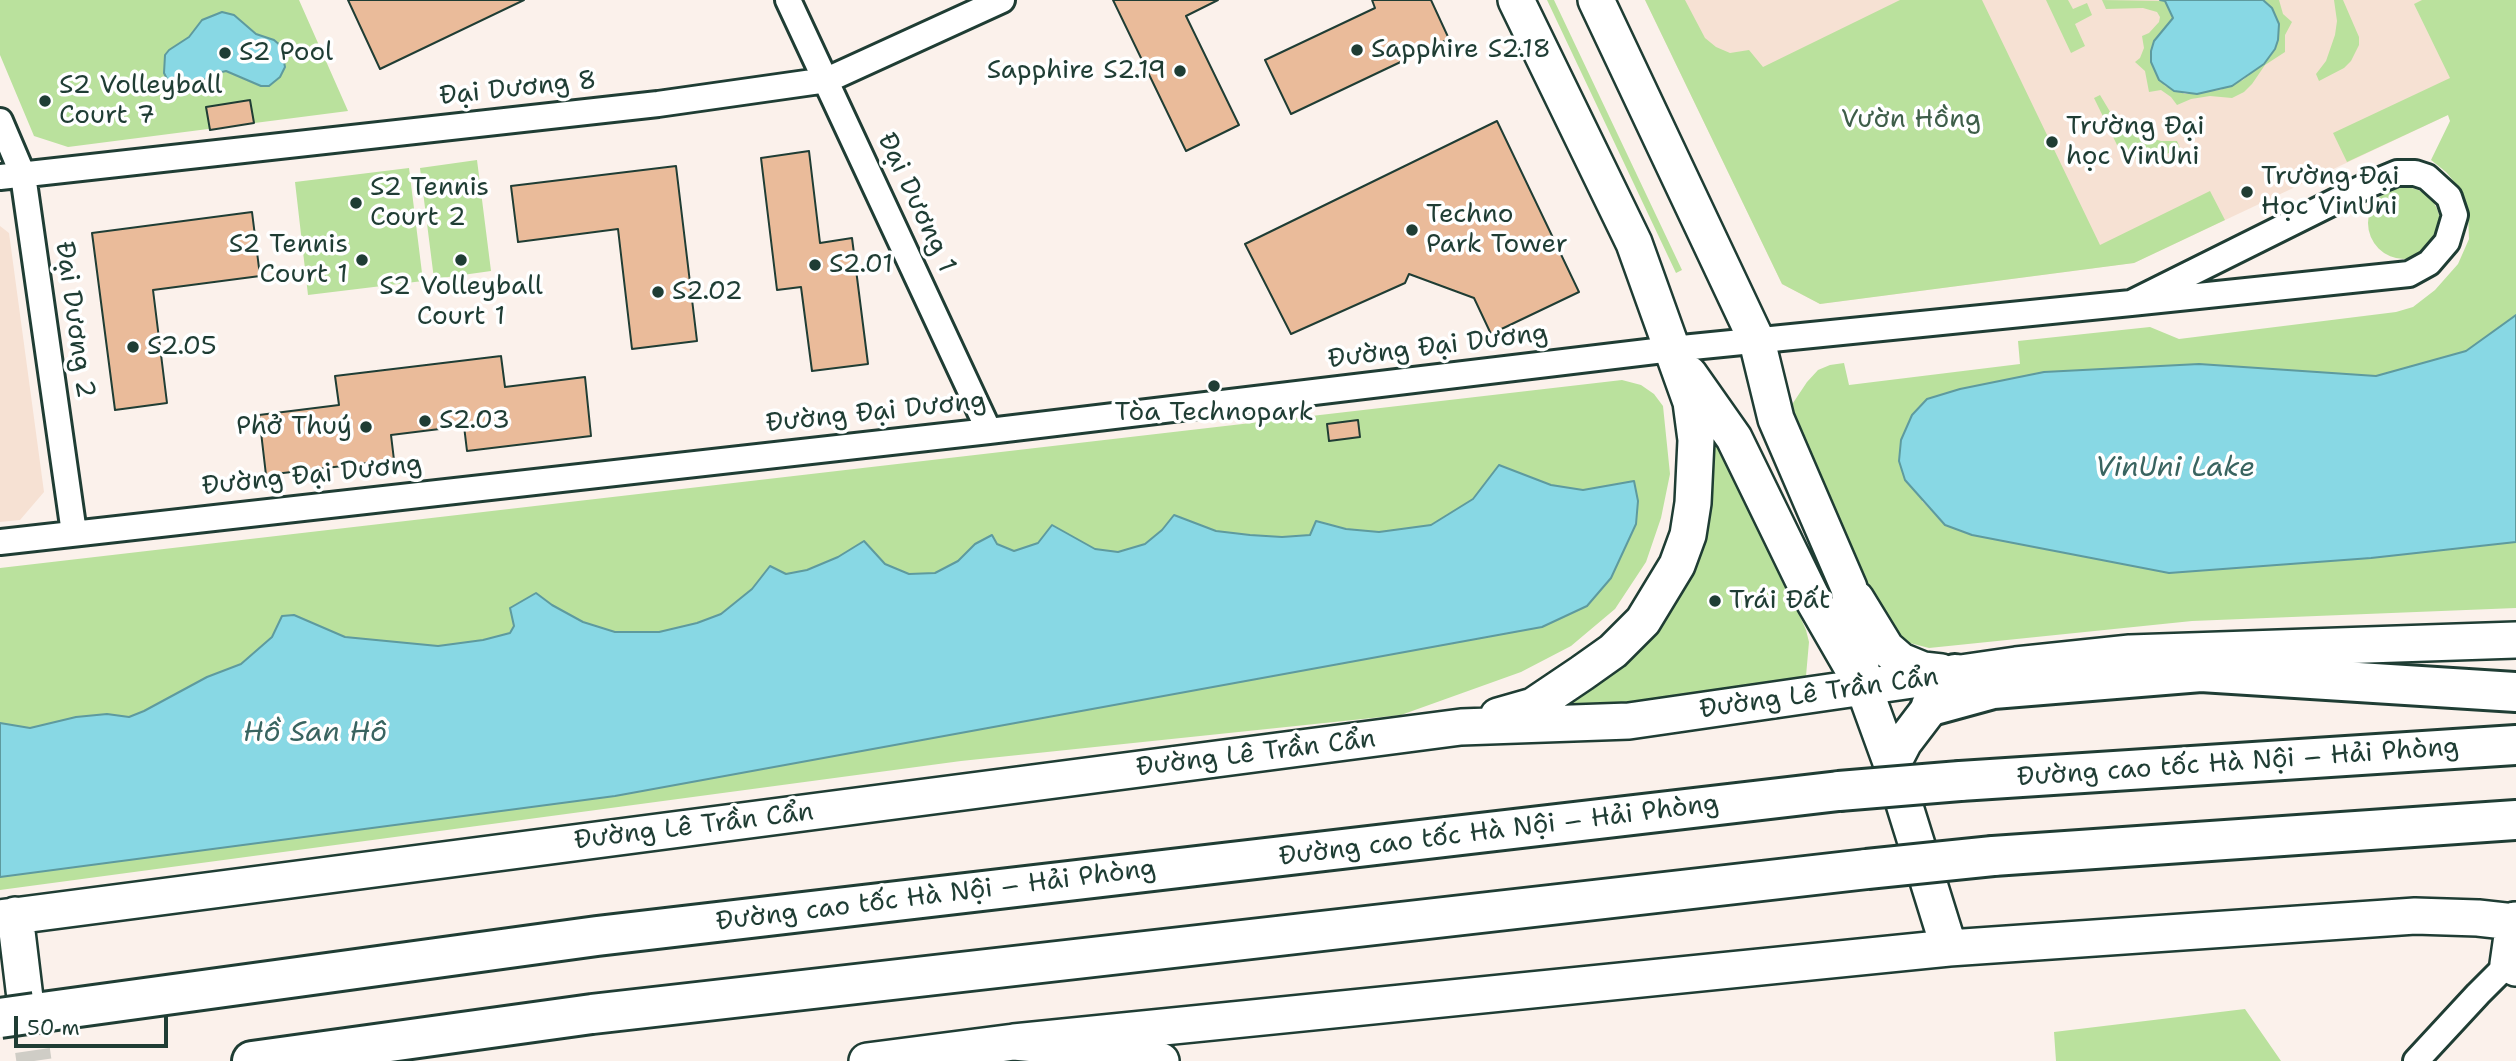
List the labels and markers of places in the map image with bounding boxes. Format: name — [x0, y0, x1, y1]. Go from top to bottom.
place label: Sapphire S2.18 — [1371, 34, 1551, 66]
place label: S2 Pool — [239, 37, 333, 69]
marker: Sapphire S2.18 — [1349, 42, 1365, 58]
marker: S2 Pool — [217, 45, 233, 61]
place label: Sapphire S2.19 — [987, 55, 1166, 87]
marker: Sapphire S2.19 — [1172, 63, 1188, 79]
place label: S2 Volleyball Court 7 — [59, 70, 222, 132]
marker: S2 Volleyball Court 7 — [37, 93, 53, 109]
place label: Trường Đại học VinUni — [2066, 111, 2205, 172]
marker: Trường Đại học VinUni — [2044, 134, 2060, 150]
place label: Trường Đại Học VinUni — [2261, 161, 2400, 222]
place label: S2 Tennis Court 2 — [370, 172, 489, 234]
marker: Trường Đại Học VinUni — [2239, 184, 2255, 200]
marker: S2 Tennis Court 2 — [348, 195, 364, 211]
place label: Techno Park Tower — [1426, 199, 1568, 260]
marker: Techno Park Tower — [1404, 222, 1420, 238]
place label: S2 Tennis Court 1 — [229, 229, 348, 290]
place label: S2.01 — [829, 249, 893, 281]
marker: S2 Tennis Court 1 — [354, 252, 370, 268]
marker: S2 Volleyball Court 1 — [453, 252, 469, 268]
marker: S2.01 — [807, 257, 823, 273]
place label: S2 Volleyball Court 1 — [379, 271, 543, 332]
place label: S2.02 — [672, 276, 743, 308]
marker: S2.02 — [650, 284, 666, 300]
place label: S2.05 — [147, 331, 217, 363]
marker: S2.05 — [125, 339, 141, 355]
marker: Tòa Technopark — [1206, 378, 1222, 394]
place label: Tòa Technopark — [1114, 397, 1314, 429]
place label: S2.03 — [439, 405, 510, 437]
place label: Phở Thuý — [236, 411, 352, 443]
marker: S2.03 — [417, 413, 433, 429]
marker: Phở Thuý — [358, 419, 374, 435]
place label: Trái Đất — [1729, 585, 1830, 617]
marker: Trái Đất — [1707, 593, 1723, 609]

